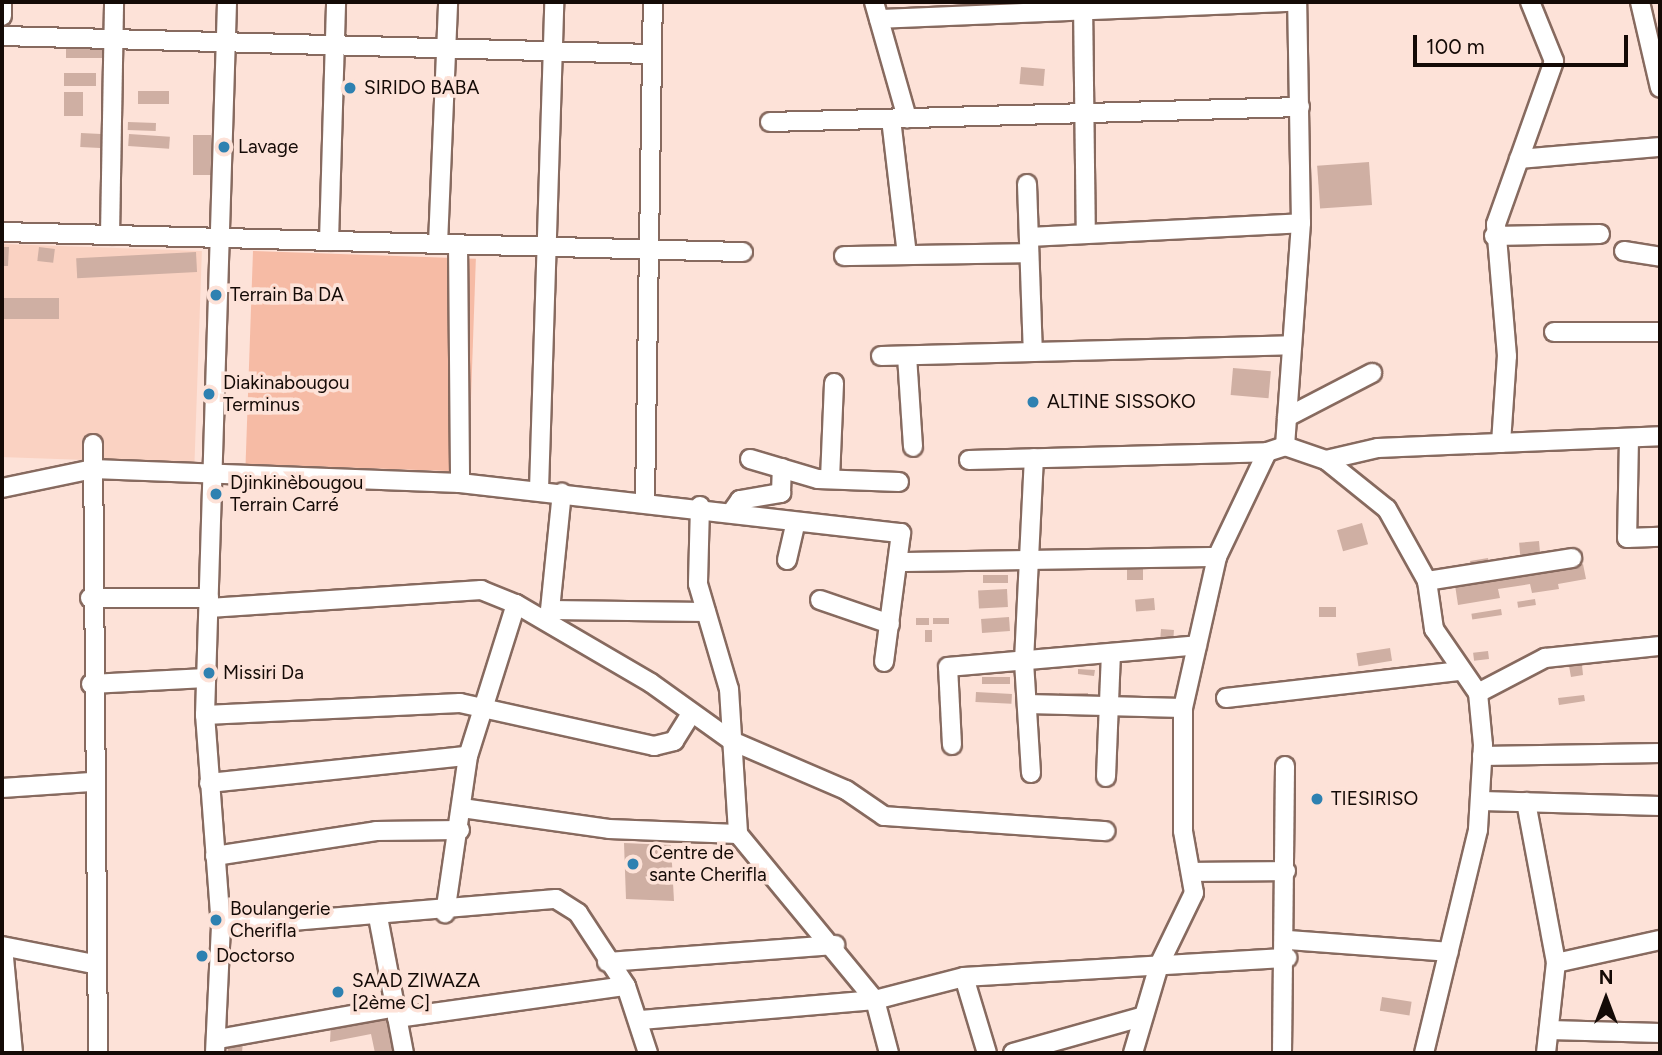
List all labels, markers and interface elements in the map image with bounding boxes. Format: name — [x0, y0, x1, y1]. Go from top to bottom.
scale bar — [1417, 21, 1632, 65]
text: 100 m — [1426, 34, 1485, 59]
place label: SIRIDO BABA — [364, 77, 479, 99]
marker: SIRIDO BABA — [342, 80, 358, 96]
place label: Lavage — [238, 136, 298, 158]
marker: Lavage — [216, 139, 232, 155]
place label: Terrain Ba DA — [230, 284, 344, 306]
marker: Terrain Ba DA — [208, 287, 224, 303]
place label: Diakinabougou Terminus — [223, 372, 350, 416]
marker: Diakinabougou Terminus — [201, 386, 217, 402]
place label: ALTINE SISSOKO — [1047, 391, 1196, 413]
marker: ALTINE SISSOKO — [1025, 394, 1041, 410]
place label: Djinkinèbougou Terrain Carré — [230, 472, 363, 516]
marker: Djinkinèbougou Terrain Carré — [208, 486, 224, 502]
place label: Missiri Da — [223, 662, 304, 684]
marker: Missiri Da — [201, 665, 217, 681]
place label: TIESIRISO — [1331, 788, 1418, 810]
marker: TIESIRISO — [1309, 791, 1325, 807]
place label: Centre de sante Cherifla — [649, 842, 767, 886]
marker: Centre de sante Cherifla — [623, 854, 643, 874]
place label: Boulangerie Cherifla — [230, 898, 330, 942]
marker: Boulangerie Cherifla — [208, 912, 224, 928]
place label: Doctorso — [216, 945, 295, 967]
marker: Doctorso — [194, 948, 210, 964]
north arrow — [1571, 964, 1641, 1034]
text: N — [1599, 966, 1613, 989]
place label: SAAD ZIWAZA [2ème C] — [352, 970, 480, 1014]
marker: SAAD ZIWAZA [2ème C] — [330, 984, 346, 1000]

